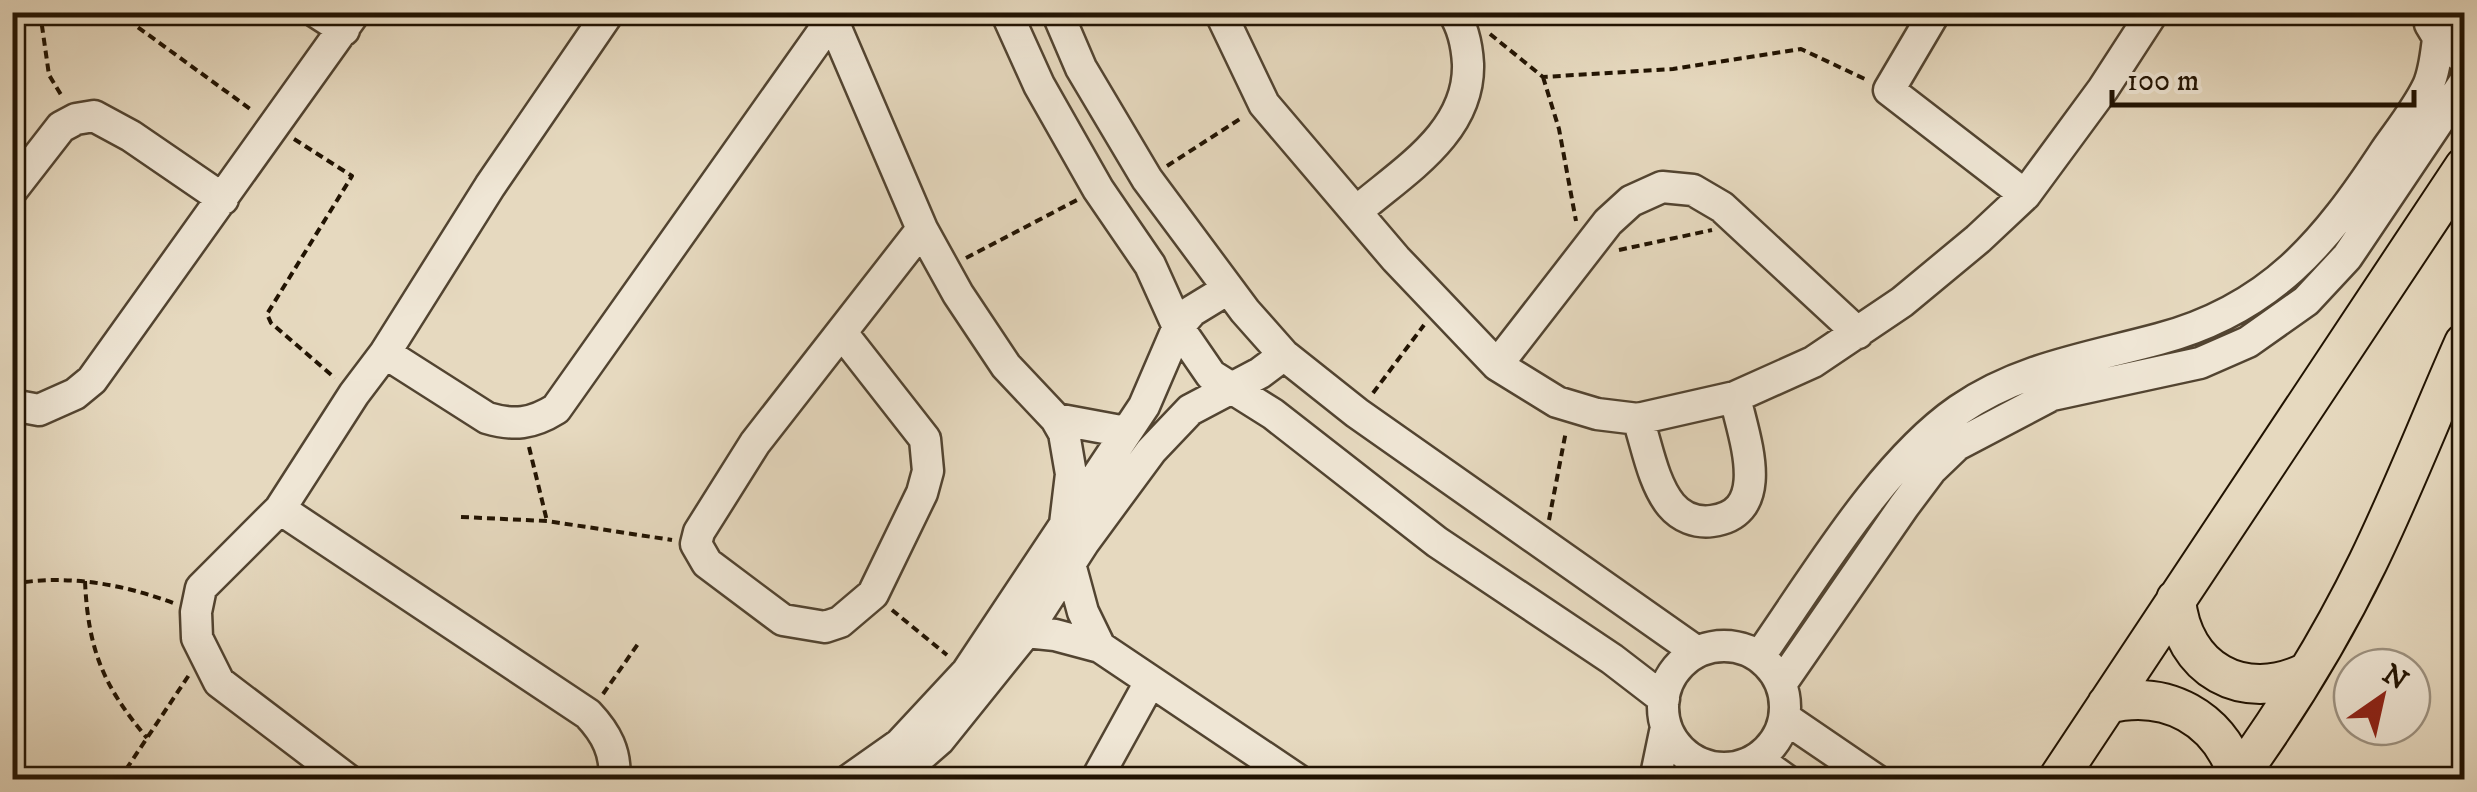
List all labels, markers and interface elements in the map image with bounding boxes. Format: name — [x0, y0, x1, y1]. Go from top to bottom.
scale bar — [2112, 45, 2414, 107]
text: 100 m — [2127, 63, 2199, 100]
north arrow — [2332, 647, 2432, 747]
text: N — [2376, 657, 2414, 698]

